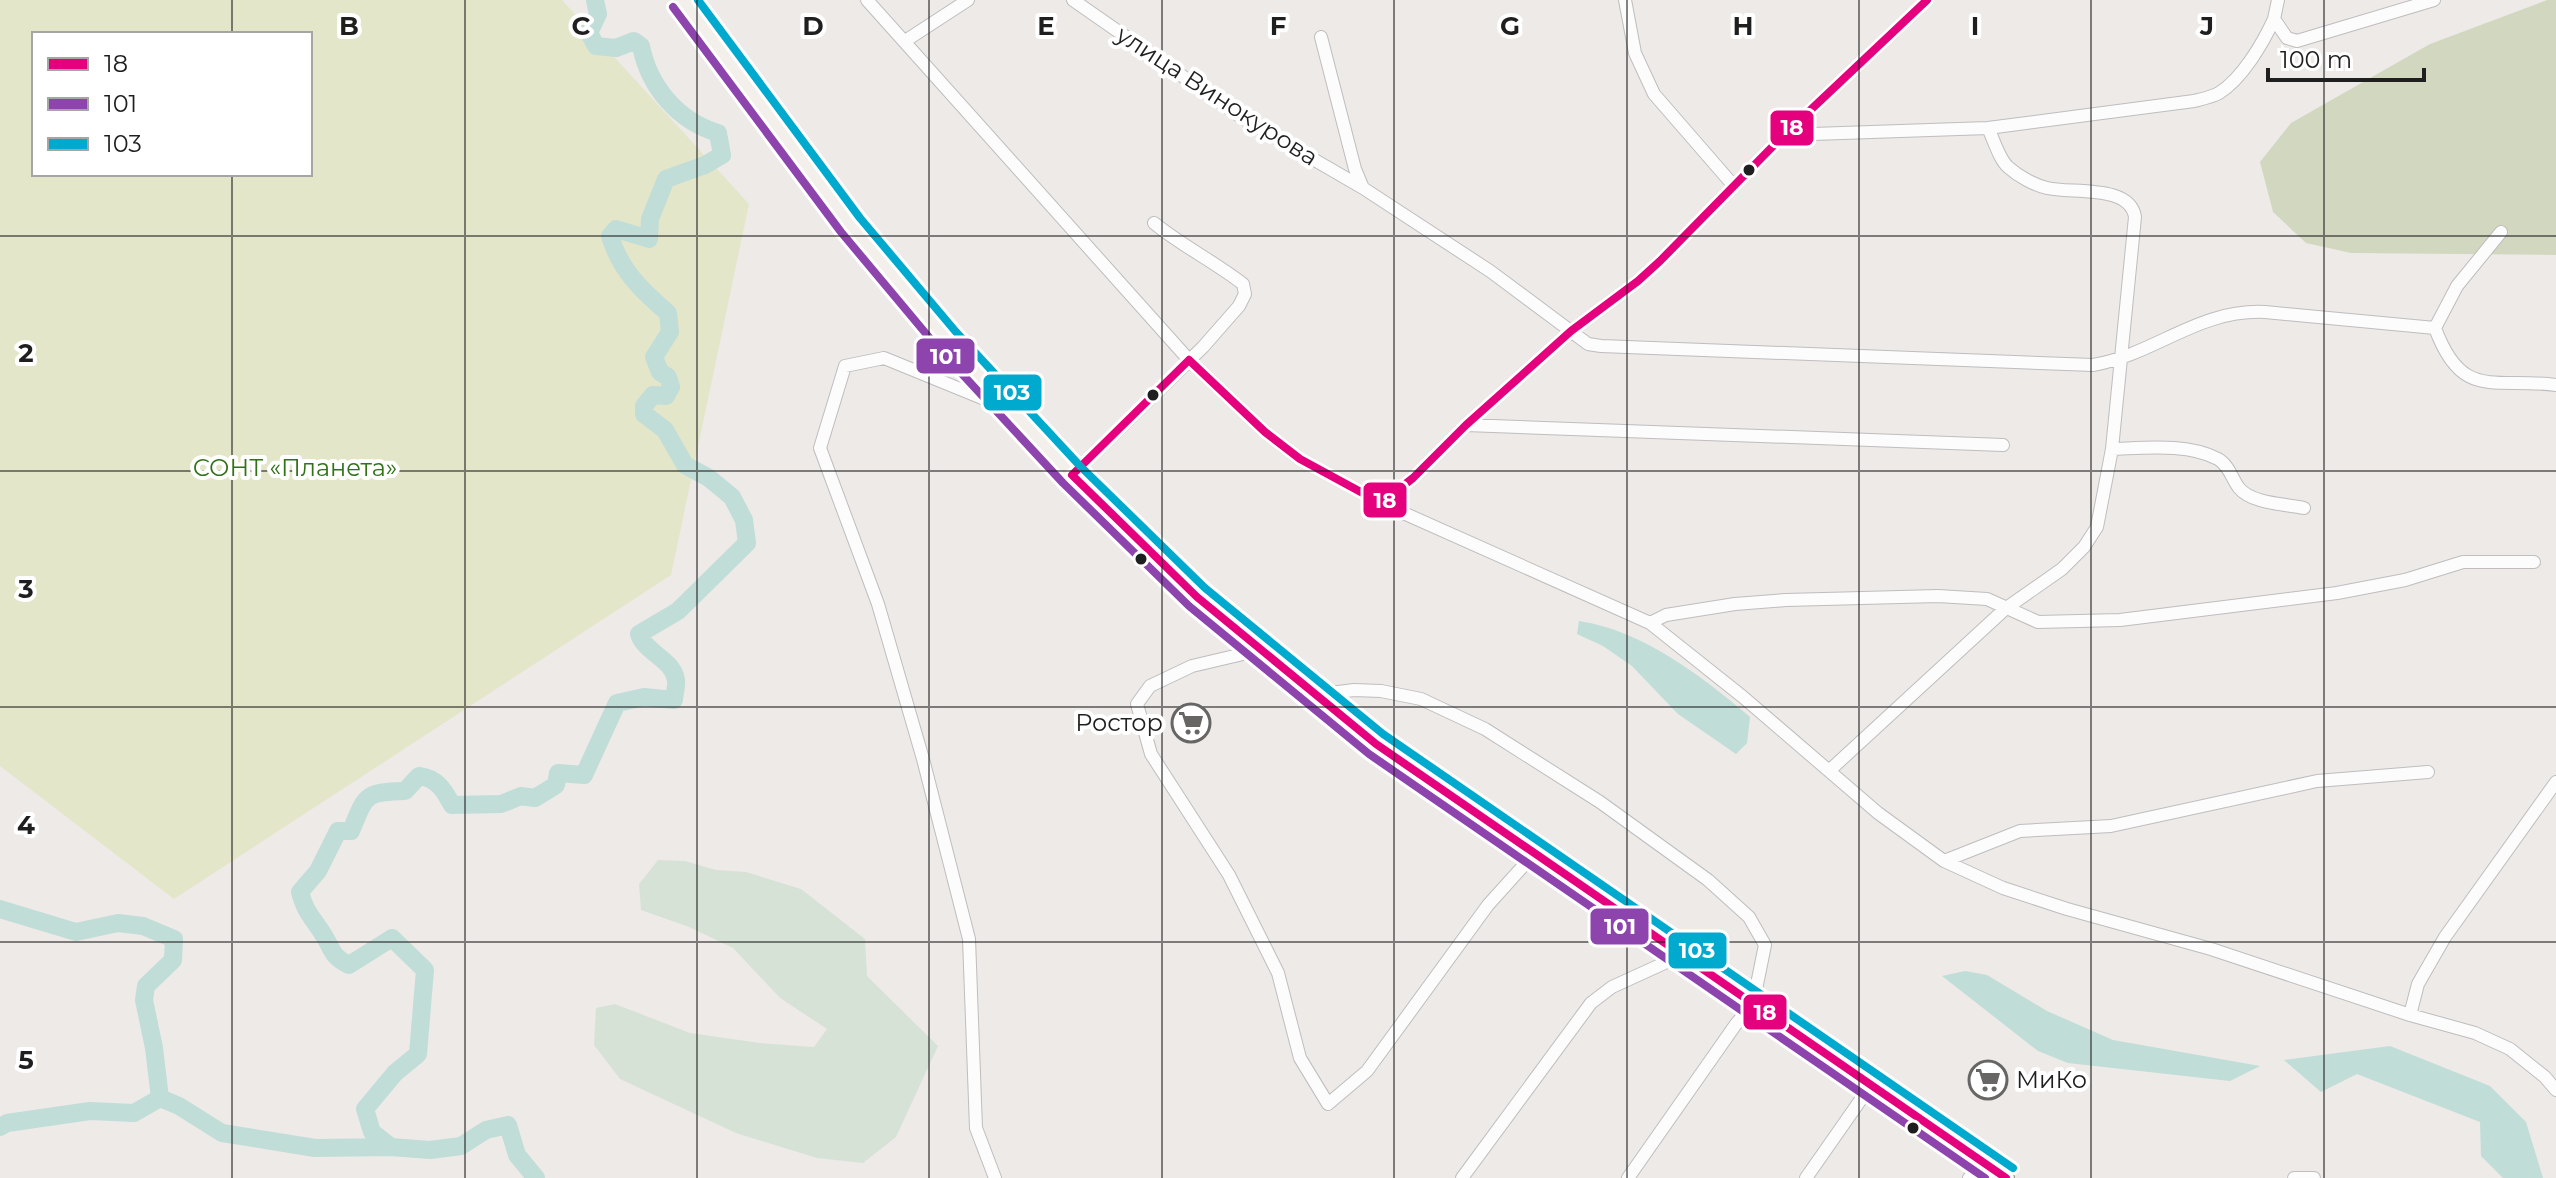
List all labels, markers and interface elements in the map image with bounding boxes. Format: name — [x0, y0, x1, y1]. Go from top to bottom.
text: B — [339, 10, 359, 42]
text: C — [572, 10, 591, 42]
text: D — [802, 10, 824, 42]
text: E — [1037, 10, 1055, 42]
text: F — [1270, 10, 1286, 42]
text: G — [1500, 10, 1520, 42]
text: H — [1732, 10, 1754, 42]
text: I — [1971, 10, 1979, 42]
text: J — [2199, 10, 2214, 42]
street label: улица Винокурова — [1110, 19, 1323, 172]
legend — [32, 32, 312, 176]
scale bar — [2268, 32, 2424, 82]
text: 100 m — [2280, 45, 2352, 74]
text: 18 — [104, 49, 128, 78]
text: 101 — [104, 89, 137, 118]
line badge: 18 — [1769, 109, 1815, 147]
text: 18 — [1780, 114, 1804, 141]
text: 103 — [104, 129, 142, 158]
unlabelled marker — [1741, 162, 1757, 178]
text: 2 — [18, 337, 34, 369]
line badge: 101 — [915, 337, 976, 375]
text: 101 — [930, 343, 962, 370]
line badge: 103 — [982, 373, 1043, 412]
text: 103 — [994, 379, 1030, 406]
unlabelled marker — [1145, 387, 1161, 403]
park label: СОНТ «Планета» — [193, 453, 397, 482]
line badge: 18 — [1362, 481, 1408, 519]
text: 18 — [1373, 487, 1397, 514]
unlabelled marker — [1133, 551, 1149, 567]
text: 3 — [17, 573, 34, 605]
supermarket icon: Ростор — [1170, 702, 1212, 744]
place label: Ростор — [1075, 708, 1163, 737]
text: 4 — [17, 809, 35, 841]
line badge: 101 — [1589, 907, 1650, 946]
text: 101 — [1604, 913, 1636, 940]
line badge: 103 — [1667, 931, 1728, 970]
text: 103 — [1679, 937, 1715, 964]
line badge: 18 — [1742, 993, 1788, 1031]
text: 18 — [1753, 999, 1777, 1026]
text: 5 — [18, 1044, 34, 1076]
supermarket icon: МиКо — [1967, 1059, 2009, 1101]
place label: МиКо — [2016, 1065, 2087, 1094]
unlabelled marker — [1905, 1120, 1921, 1136]

